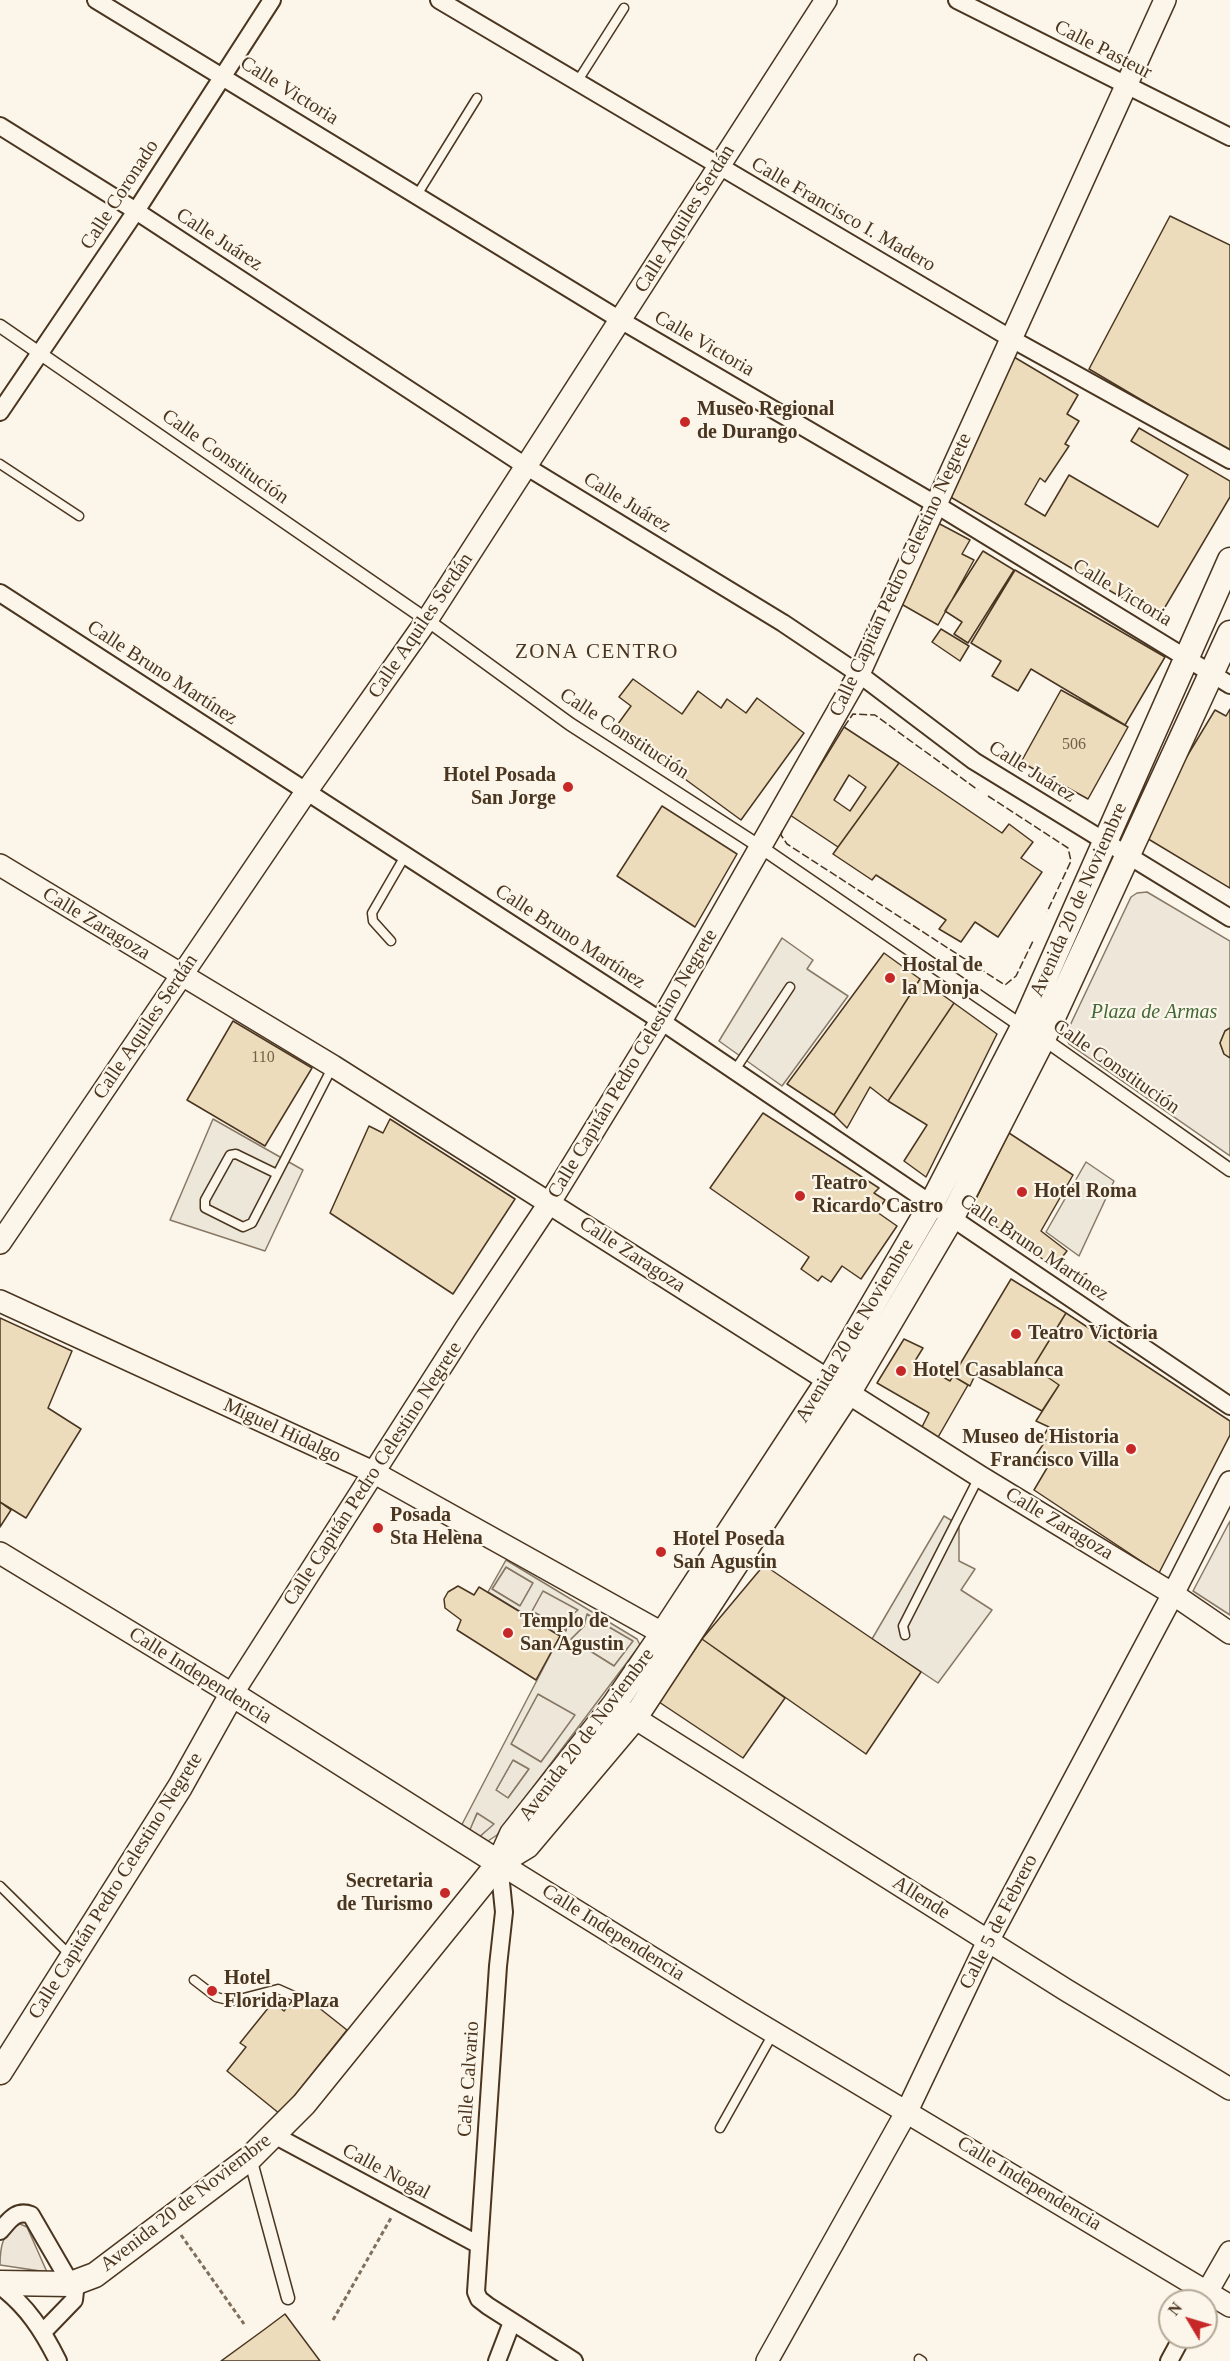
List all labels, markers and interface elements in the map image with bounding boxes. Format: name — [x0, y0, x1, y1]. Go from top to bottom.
street label: Calle Pasteur — [1050, 15, 1156, 85]
street label: Calle Victoria — [235, 51, 343, 131]
street label: Calle Coronado — [76, 136, 164, 254]
street label: Calle Aquiles Serdán — [630, 141, 740, 297]
street label: Calle Francisco I. Madero — [747, 152, 939, 278]
street label: Calle Juárez — [171, 203, 267, 277]
street label: Calle Victoria — [650, 306, 758, 382]
place label: Museo Regional de Durango — [697, 398, 834, 445]
street label: Calle Constitución — [157, 404, 293, 510]
marker: Museo Regional de Durango — [678, 415, 692, 429]
street label: Calle Capitán Pedro Celestino Negrete — [825, 429, 977, 721]
street label: Calle Juárez — [579, 467, 675, 539]
street label: Calle Aquiles Serdán — [364, 549, 478, 703]
street label: Calle Victoria — [1068, 554, 1176, 632]
street label: Calle Bruno Martínez — [82, 615, 242, 731]
district label: ZONA CENTRO — [515, 639, 679, 665]
street label: Calle Constitución — [555, 683, 693, 785]
house number: 506 — [1062, 735, 1086, 755]
street label: Calle Juárez — [984, 736, 1080, 808]
place label: Hotel Posada San Jorge — [443, 764, 556, 811]
marker: Hotel Posada San Jorge — [561, 780, 575, 794]
street label: Avenida 20 de Noviembre — [1025, 799, 1133, 1001]
street label: Calle Bruno Martínez — [490, 879, 650, 995]
street label: Calle Zaragoza — [38, 882, 154, 966]
street label: Calle Capitán Pedro Celestino Negrete — [543, 925, 723, 1203]
street label: Calle Aquiles Serdán — [89, 950, 203, 1104]
place label: Hostal de la Monja — [902, 954, 983, 1001]
marker: Hostal de la Monja — [883, 971, 897, 985]
park label: Plaza de Armas — [1091, 1001, 1217, 1025]
street label: Calle Constitución — [1048, 1014, 1184, 1120]
house number: 110 — [251, 1048, 275, 1068]
place label: Teatro Ricardo Castro — [812, 1172, 943, 1219]
place label: Hotel Roma — [1034, 1180, 1137, 1204]
marker: Hotel Roma — [1015, 1185, 1029, 1199]
marker: Teatro Ricardo Castro — [793, 1189, 807, 1203]
street label: Calle Bruno Martínez — [955, 1189, 1113, 1307]
street label: Calle Zaragoza — [574, 1212, 690, 1298]
street label: Avenida 20 de Noviembre — [791, 1235, 919, 1427]
place label: Teatro Victoria — [1028, 1322, 1158, 1346]
marker: Teatro Victoria — [1009, 1327, 1023, 1341]
street label: Calle Capitán Pedro Celestino Negrete — [279, 1338, 467, 1610]
place label: Hotel Casablanca — [913, 1359, 1064, 1383]
marker: Hotel Casablanca — [894, 1364, 908, 1378]
street label: Miguel Hidalgo — [219, 1393, 345, 1469]
place label: Museo de Historia Francisco Villa — [962, 1426, 1119, 1473]
marker: Museo de Historia Francisco Villa — [1124, 1442, 1138, 1456]
street label: Calle Zaragoza — [1001, 1482, 1117, 1566]
place label: Posada Sta Helena — [390, 1504, 483, 1551]
marker: Posada Sta Helena — [371, 1521, 385, 1535]
place label: Hotel Poseda San Agustin — [673, 1528, 785, 1575]
marker: Hotel Poseda San Agustin — [654, 1545, 668, 1559]
place label: Templo de San Agustin — [520, 1610, 624, 1657]
street label: Calle Independencia — [124, 1622, 276, 1730]
marker: Templo de San Agustin — [501, 1626, 515, 1640]
street label: Avenida 20 de Noviembre — [514, 1644, 660, 1826]
street label: Calle Capitán Pedro Celestino Negrete — [24, 1748, 208, 2024]
street label: Calle 5 de Febrero — [955, 1850, 1043, 1994]
place label: Secretaria de Turismo — [336, 1870, 433, 1917]
street label: Allende — [888, 1871, 954, 1925]
street label: Calle Independencia — [537, 1879, 689, 1987]
marker: Secretaria de Turismo — [438, 1886, 452, 1900]
place label: Hotel Florida Plaza — [224, 1967, 339, 2014]
marker: Hotel Florida Plaza — [205, 1984, 219, 1998]
street label: Calle Calvario — [453, 2020, 485, 2138]
street label: Avenida 20 de Noviembre — [96, 2129, 276, 2277]
street label: Calle Independencia — [953, 2132, 1105, 2236]
street label: Calle Nogal — [338, 2139, 434, 2205]
north arrow — [1158, 2289, 1218, 2349]
text: N — [1165, 2299, 1185, 2319]

